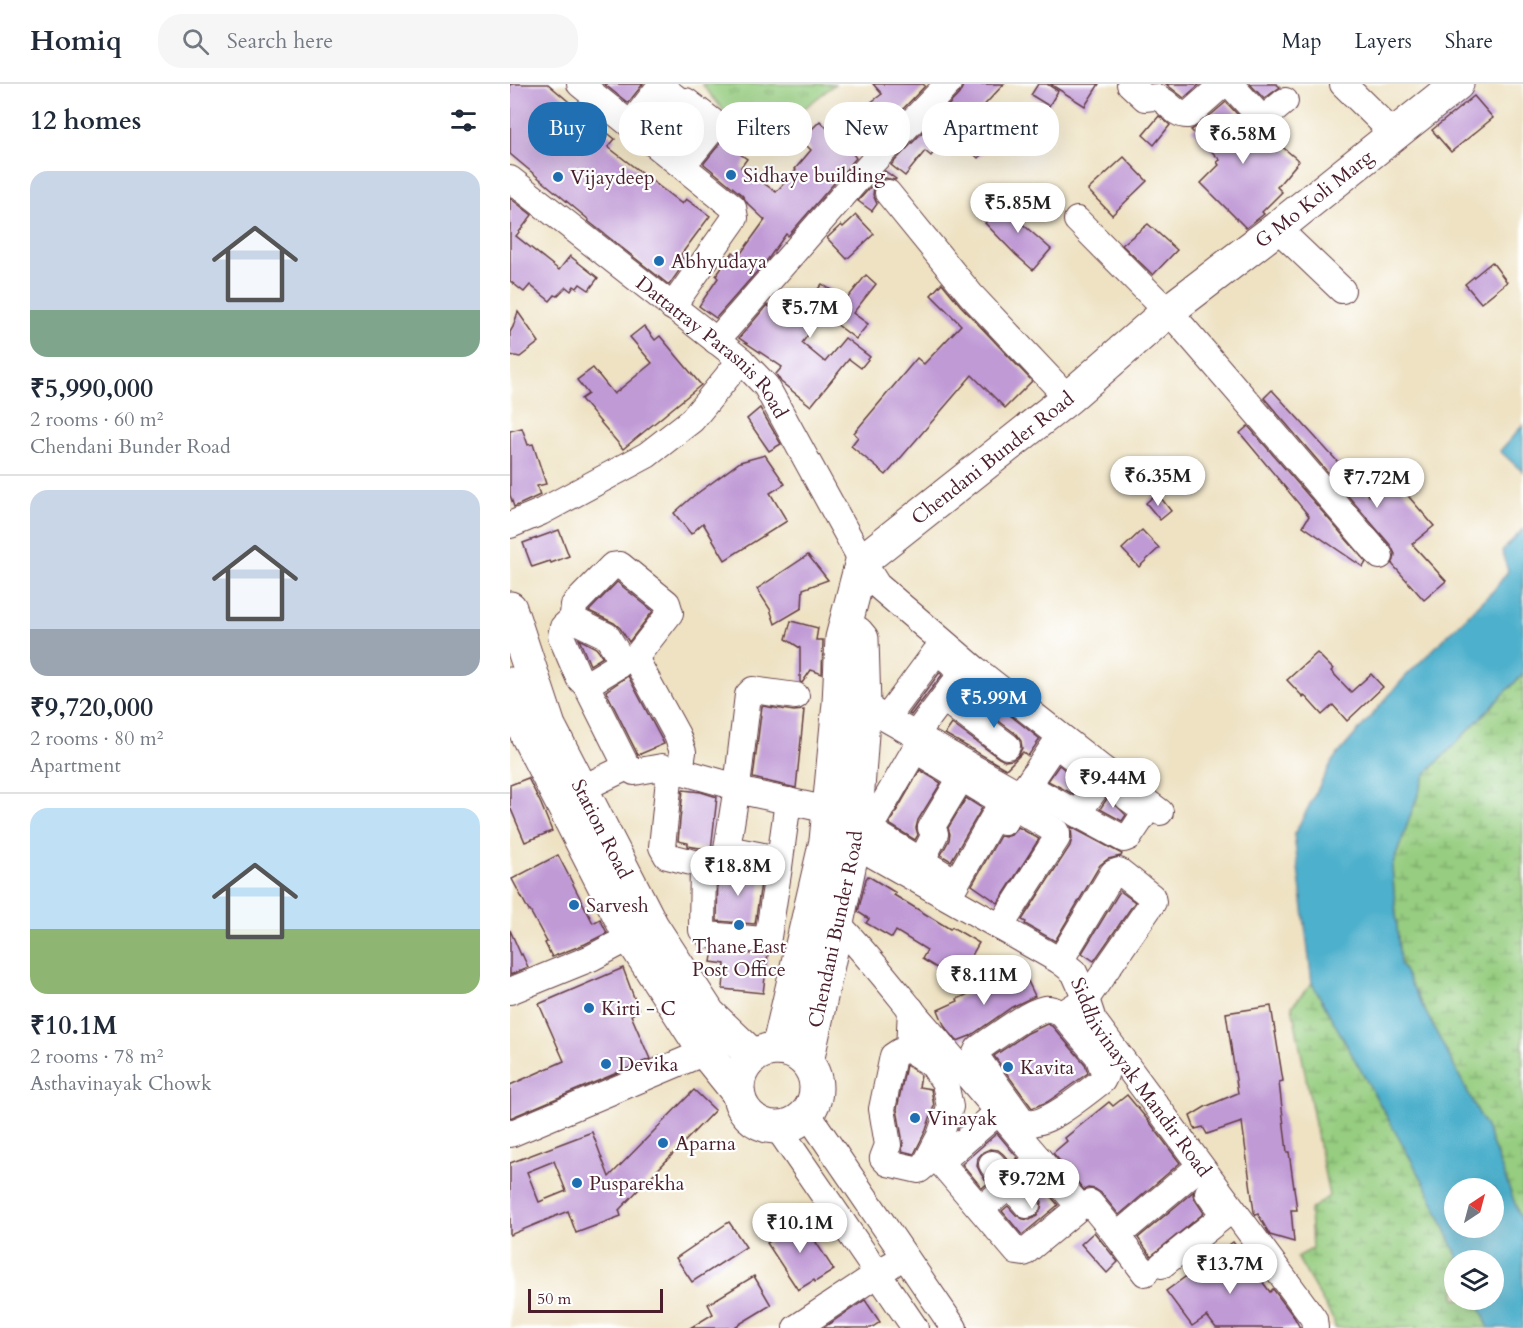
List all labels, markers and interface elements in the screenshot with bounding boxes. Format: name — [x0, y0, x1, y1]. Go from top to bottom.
search box — [158, 14, 578, 68]
text: Homiq — [30, 22, 122, 60]
icon: search — [179, 25, 212, 58]
text: Search here — [227, 26, 333, 56]
text: Map — [1282, 27, 1322, 56]
text: Layers — [1355, 27, 1412, 56]
text: Share — [1445, 27, 1493, 56]
chip: Buy — [528, 102, 607, 156]
chip: Rent — [619, 102, 704, 156]
chip: Filters — [716, 102, 812, 156]
chip: New — [824, 102, 910, 156]
chip: Apartment — [922, 102, 1059, 156]
text: 12 homes — [30, 103, 141, 138]
icon: filters — [447, 104, 480, 137]
pin: ₹6.58M — [1194, 114, 1292, 165]
text: ₹6.58M — [1209, 120, 1277, 147]
street label: G Mo Koli Marg — [1249, 143, 1379, 254]
place label: Sidhaye building — [743, 162, 886, 189]
place label: Vijaydeep — [570, 164, 655, 191]
marker: Sidhaye building — [724, 168, 738, 182]
marker: Vijaydeep — [551, 170, 565, 184]
pin: ₹5.85M — [969, 183, 1067, 234]
text: ₹5.85M — [984, 189, 1052, 216]
icon: home — [201, 210, 309, 318]
place label: Abhyudaya — [671, 248, 767, 275]
marker: Abhyudaya — [652, 254, 666, 268]
street label: Dattatray Parasnis Road — [630, 270, 794, 424]
pin: ₹5.7M — [768, 288, 852, 339]
text: ₹5.7M — [781, 294, 839, 321]
text: ₹5,990,000 — [30, 371, 153, 406]
street label: Chendani Bunder Road — [906, 385, 1080, 531]
text: 2 rooms · 60 m² — [30, 406, 163, 433]
text: Chendani Bunder Road — [30, 433, 231, 460]
pin: ₹6.35M — [1109, 456, 1207, 507]
pin: ₹7.72M — [1328, 458, 1426, 509]
text: ₹6.35M — [1124, 462, 1192, 489]
text: ₹7.72M — [1343, 464, 1411, 491]
icon: home — [201, 529, 309, 637]
pin: ₹5.99M — [945, 678, 1043, 729]
text: ₹5.99M — [960, 684, 1028, 711]
text: ₹9,720,000 — [30, 690, 153, 725]
text: 2 rooms · 80 m² — [30, 725, 163, 752]
text: Apartment — [30, 752, 121, 779]
pin: ₹9.44M — [1064, 758, 1162, 809]
text: ₹9.44M — [1079, 764, 1147, 791]
street label: Station Road — [565, 775, 639, 884]
street label: Chendani Bunder Road — [802, 829, 869, 1030]
pin: ₹18.8M — [689, 846, 787, 897]
icon: home — [201, 847, 309, 955]
text: ₹18.8M — [704, 852, 772, 879]
place label: Sarvesh — [586, 892, 649, 919]
marker: Sarvesh — [567, 898, 581, 912]
marker: Thane East Post Office — [732, 918, 746, 932]
place label: Thane East Post Office — [692, 933, 787, 983]
pin: ₹8.11M — [935, 955, 1033, 1006]
text: ₹8.11M — [950, 961, 1018, 988]
street label: Siddhivinayak Mandir Road — [1064, 973, 1218, 1183]
place label: Kirti - C — [601, 995, 676, 1022]
marker: Kirti - C — [582, 1001, 596, 1015]
text: ₹10.1M — [30, 1008, 118, 1043]
text: 2 rooms · 78 m² — [30, 1043, 163, 1070]
place label: Devika — [618, 1051, 679, 1078]
place label: Kavita — [1020, 1054, 1075, 1081]
marker: Devika — [599, 1057, 613, 1071]
marker: Kavita — [1001, 1060, 1015, 1074]
text: Asthavinayak Chowk — [30, 1070, 212, 1097]
place label: Vinayak — [927, 1105, 998, 1132]
marker: Vinayak — [908, 1111, 922, 1125]
place label: Aparna — [675, 1130, 736, 1157]
marker: Aparna — [656, 1136, 670, 1150]
pin: ₹9.72M — [983, 1159, 1081, 1210]
text: ₹9.72M — [998, 1165, 1066, 1192]
place label: Pusparekha — [589, 1170, 685, 1197]
marker: Pusparekha — [570, 1176, 584, 1190]
north arrow — [1444, 1178, 1504, 1238]
map controls — [1444, 1178, 1504, 1310]
pin: ₹10.1M — [751, 1203, 849, 1254]
text: ₹10.1M — [766, 1209, 834, 1236]
pin: ₹13.7M — [1181, 1244, 1279, 1295]
text: ₹13.7M — [1196, 1250, 1264, 1277]
button: layers — [1444, 1250, 1504, 1310]
scale bar — [528, 1286, 663, 1314]
text: 50 m — [537, 1288, 571, 1310]

